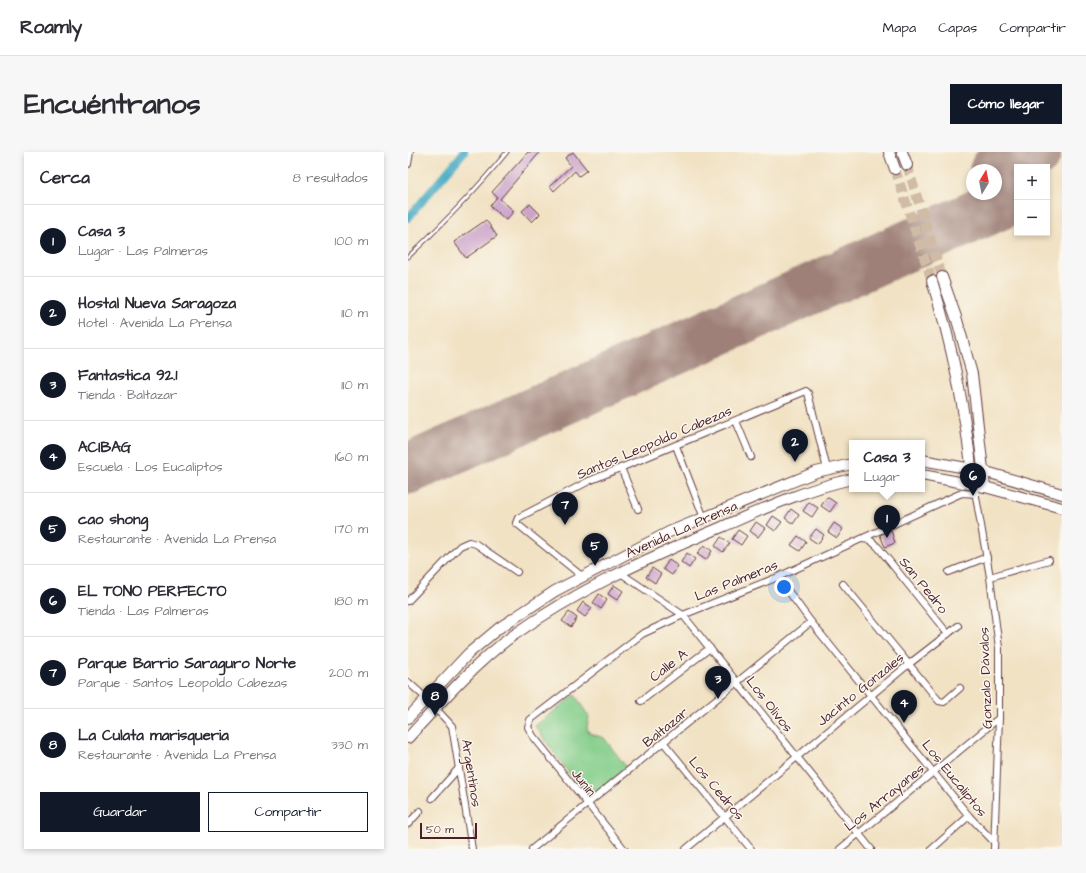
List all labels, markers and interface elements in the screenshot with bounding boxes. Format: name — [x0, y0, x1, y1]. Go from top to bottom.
text: Roamly — [20, 14, 82, 41]
text: Mapa — [883, 18, 916, 38]
text: Capas — [938, 18, 977, 38]
text: Compartir — [999, 18, 1066, 38]
button: Cómo llegar — [950, 84, 1062, 124]
text: Encuéntranos — [24, 85, 200, 124]
north arrow — [966, 164, 1002, 200]
map controls — [1014, 164, 1050, 236]
button: + — [1014, 164, 1050, 200]
text: Cerca — [40, 166, 90, 190]
text: 8 resultados — [293, 169, 368, 187]
button: − — [1014, 200, 1050, 236]
text: Casa 3 — [78, 221, 125, 242]
text: 1 — [52, 232, 54, 250]
text: 100 m — [335, 232, 368, 250]
text: Lugar · Las Palmeras — [78, 242, 208, 260]
text: Hostal Nueva Saragoza — [78, 293, 236, 314]
text: 2 — [49, 304, 57, 322]
text: 110 m — [341, 304, 368, 322]
text: Hotel · Avenida La Prensa — [78, 314, 232, 332]
text: Fantastica 92.1 — [78, 365, 177, 386]
text: 3 — [50, 376, 56, 394]
text: 110 m — [341, 376, 368, 394]
text: Tienda · Baltazar — [78, 386, 177, 404]
street label: Santos Leopoldo Cabezas — [574, 401, 735, 485]
pin: 2 — [782, 429, 808, 462]
text: ACIBAG — [78, 437, 131, 458]
popup — [849, 440, 925, 492]
text: Casa 3 — [863, 447, 911, 468]
text: 4 — [49, 448, 57, 466]
text: 160 m — [335, 448, 368, 466]
text: Escuela · Los Eucaliptos — [78, 458, 223, 476]
pin: 6 — [960, 463, 986, 496]
text: Lugar — [863, 468, 900, 486]
pin: 7 — [552, 492, 578, 525]
street label: Avenida La Prensa — [622, 496, 741, 564]
pin: 1 — [874, 505, 900, 538]
text: cao shong — [78, 509, 148, 530]
text: 5 — [48, 520, 58, 538]
text: 170 m — [335, 520, 368, 538]
text: Restaurante · Avenida La Prensa — [78, 530, 276, 548]
pin: 5 — [582, 533, 608, 566]
street label: San Pedro — [894, 553, 952, 618]
street label: Las Palmeras — [692, 555, 781, 607]
your location — [774, 577, 794, 597]
text: EL TONO PERFECTO — [78, 581, 227, 602]
text: 6 — [49, 592, 57, 610]
text: 180 m — [334, 592, 368, 610]
text: Tienda · Las Palmeras — [78, 602, 209, 620]
street label: Gonzalo Dávalos — [974, 627, 998, 729]
street label: Calle A — [645, 644, 692, 687]
street label: Jacinto Gonzales — [813, 648, 909, 731]
text: Parque Barrio Saraguro Norte — [78, 653, 296, 674]
text: 7 — [49, 664, 57, 682]
text: 200 m — [329, 664, 368, 682]
pin: 3 — [705, 666, 731, 699]
street label: Los Olivos — [741, 672, 797, 737]
text: Parque · Santos Leopoldo Cabezas — [78, 674, 287, 692]
pin: 8 — [422, 683, 448, 716]
pin: 4 — [891, 690, 917, 723]
street label: Baltazar — [638, 703, 693, 752]
text: La Culata marisqueria — [78, 725, 229, 746]
text: 8 — [49, 736, 57, 754]
text: 330 m — [331, 736, 368, 754]
street label: Los Eucaliptos — [917, 736, 992, 822]
street label: Argentinos — [456, 738, 486, 808]
text: Restaurante · Avenida La Prensa — [78, 746, 276, 764]
street label: Los Cedros — [684, 753, 749, 825]
street label: Los Arrayanes — [840, 759, 929, 836]
street label: Junín — [566, 764, 601, 801]
button: Guardar — [40, 792, 200, 832]
button: Compartir — [208, 792, 368, 832]
scale bar — [420, 821, 477, 840]
text: 50 m — [426, 822, 454, 837]

